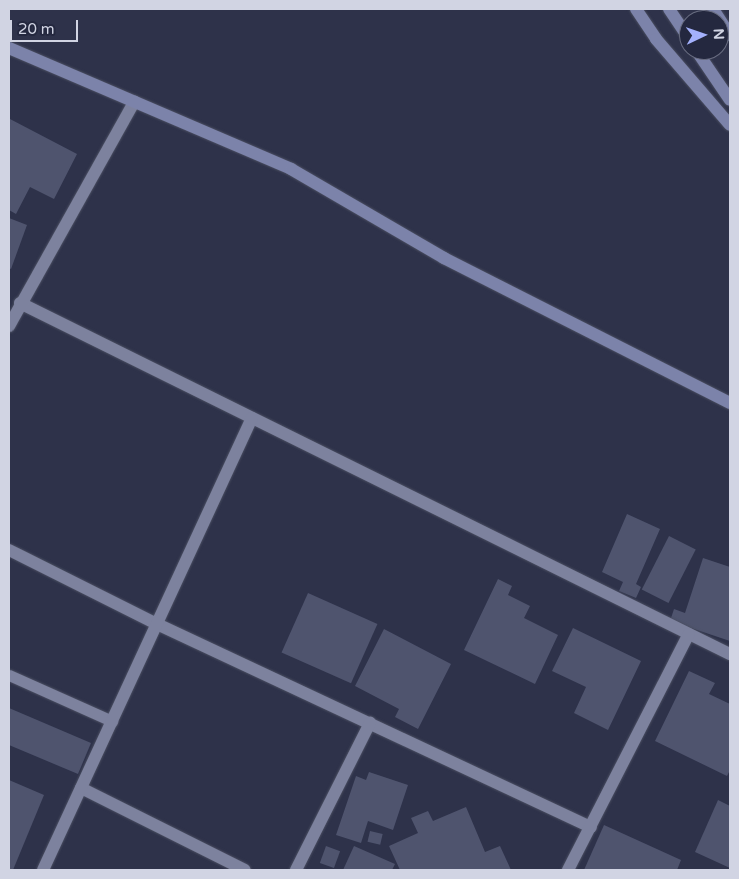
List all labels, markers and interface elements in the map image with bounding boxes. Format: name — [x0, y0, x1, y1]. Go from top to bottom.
scale bar — [12, 10, 80, 42]
north arrow — [679, 10, 729, 60]
text: 20 m — [18, 20, 55, 38]
text: N — [710, 28, 727, 40]

